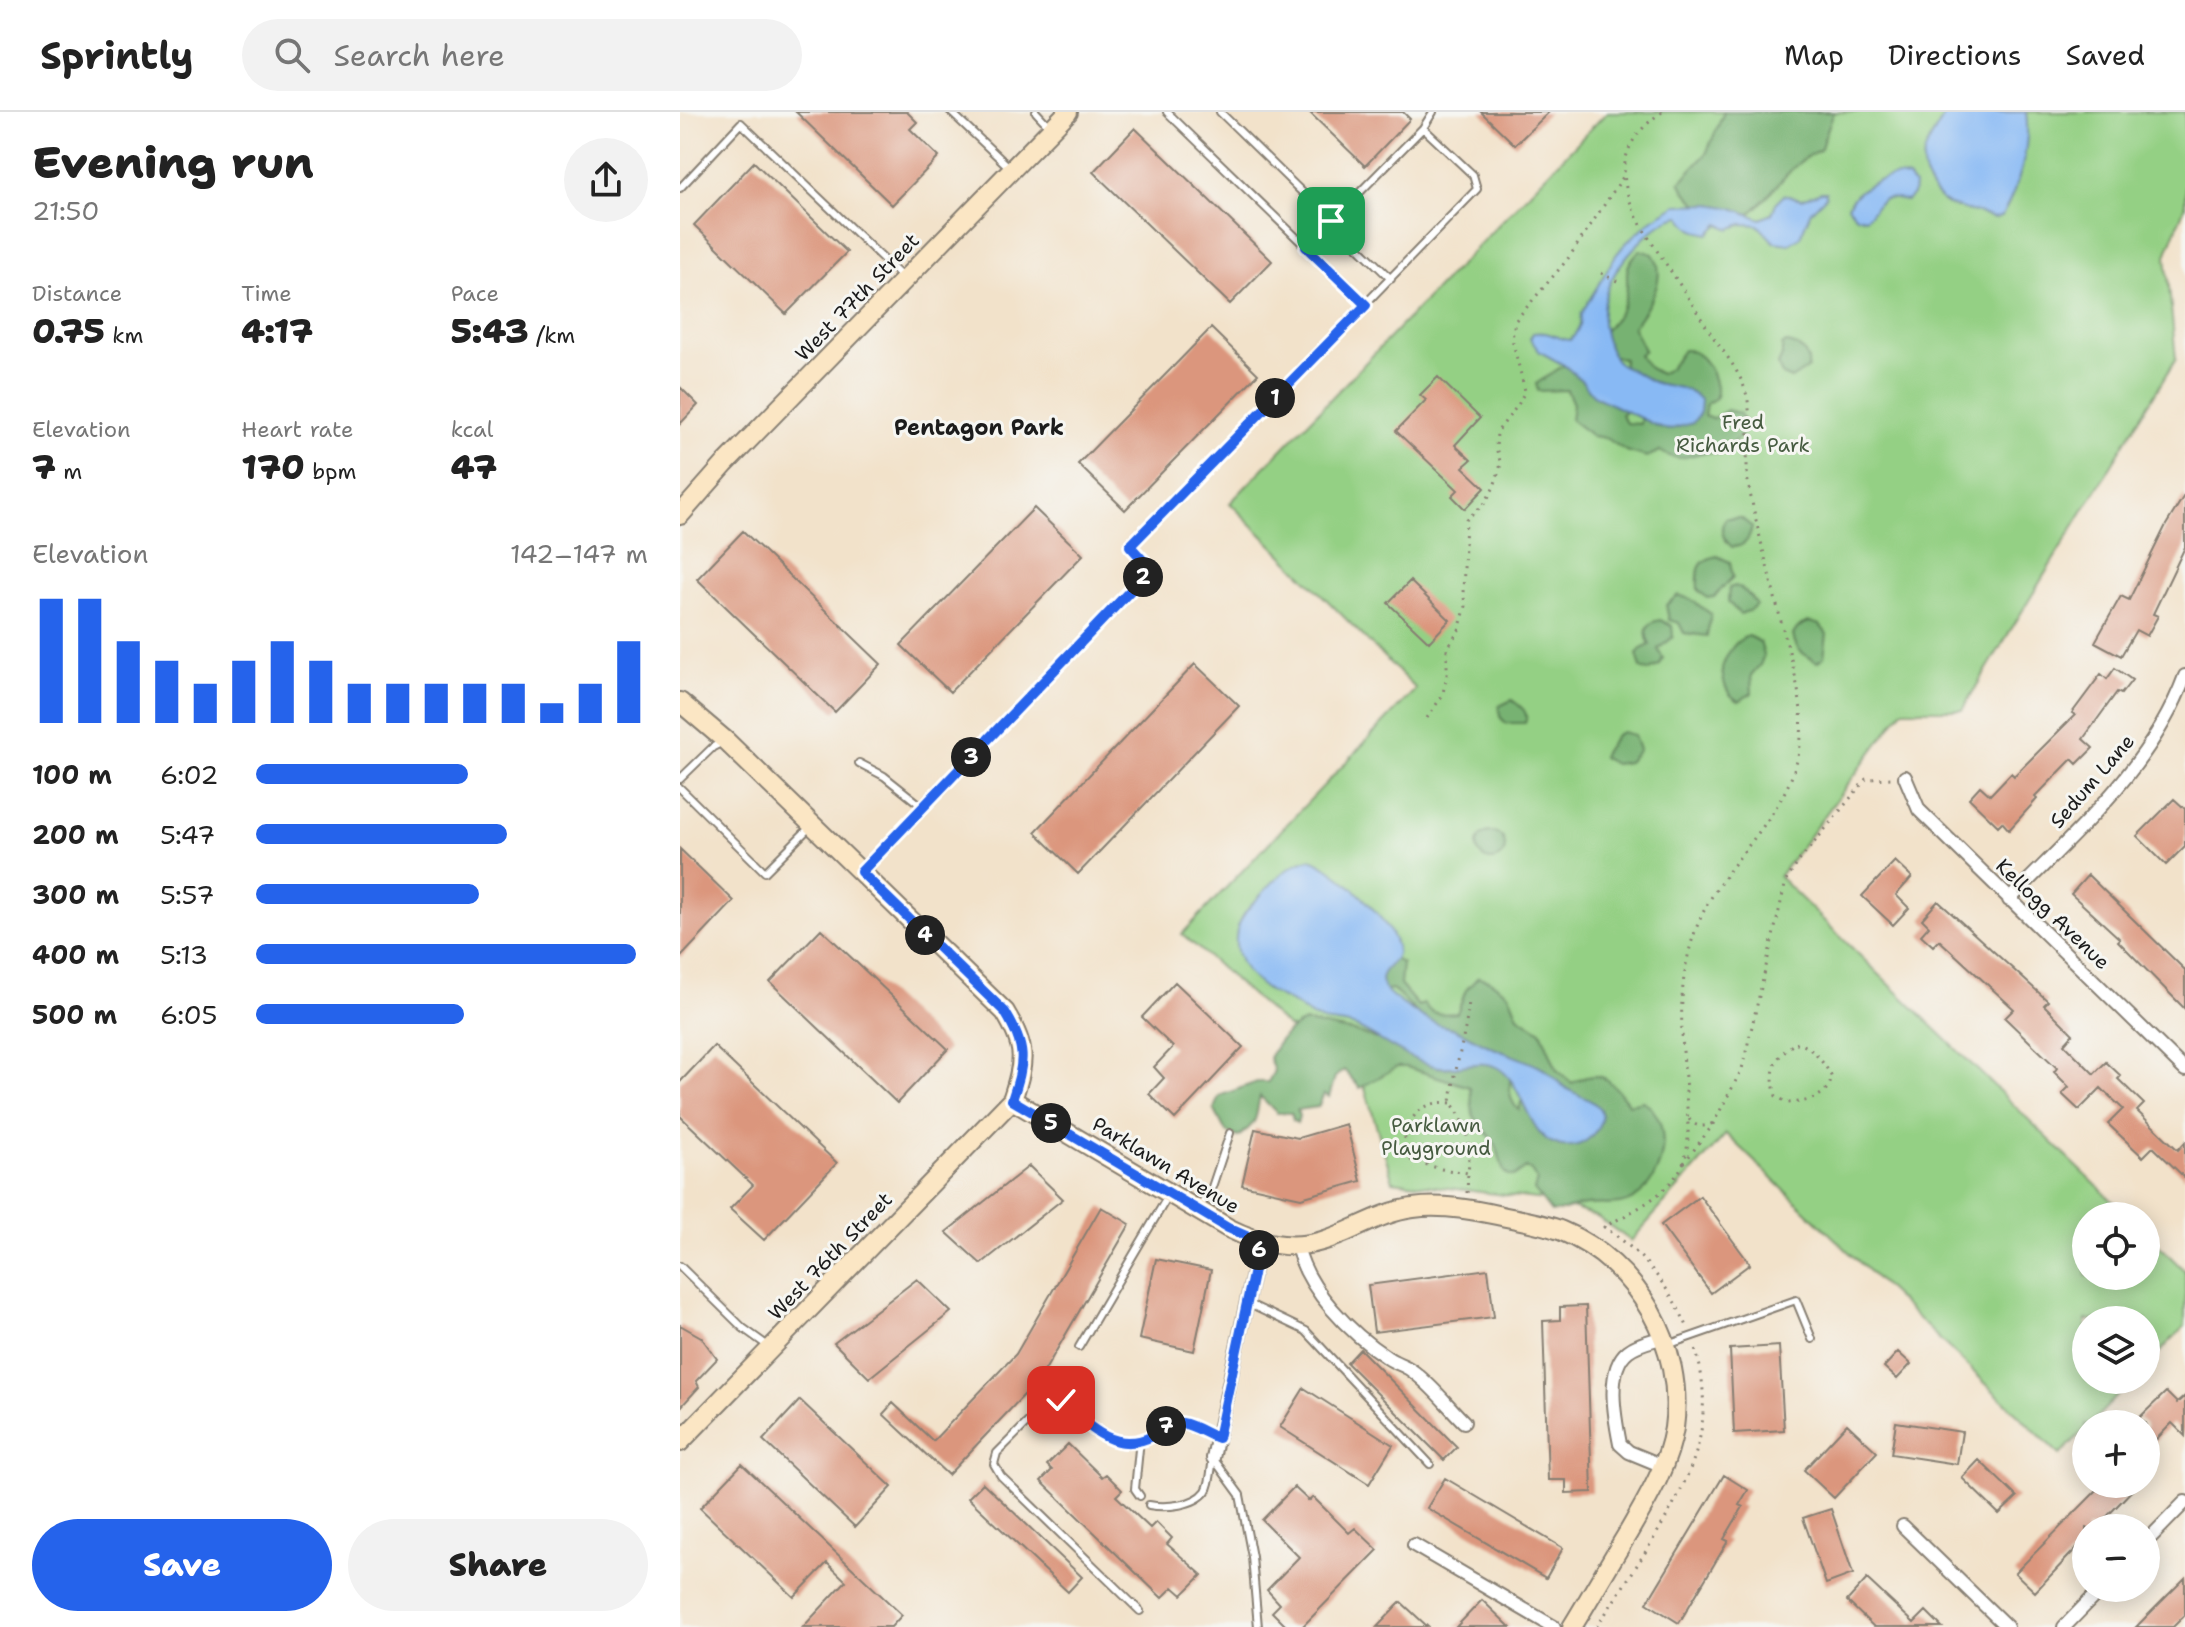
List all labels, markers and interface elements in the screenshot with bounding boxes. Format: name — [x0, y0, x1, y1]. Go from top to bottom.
search box — [242, 19, 802, 91]
text: Sprintly — [40, 30, 194, 81]
icon: search — [270, 33, 314, 77]
text: Search here — [334, 35, 505, 76]
text: Map — [1784, 36, 1844, 74]
text: Directions — [1888, 36, 2022, 74]
text: Saved — [2066, 36, 2145, 74]
text: Evening run — [32, 133, 314, 192]
button: share — [564, 138, 648, 222]
pin — [1297, 187, 1365, 255]
text: 21:50 — [32, 193, 99, 228]
icon: arrive — [1309, 199, 1353, 243]
street label: West 77th Street — [789, 228, 925, 366]
text: Distance — [32, 279, 122, 308]
text: Time — [241, 279, 292, 308]
text: Pace — [451, 279, 499, 308]
text: 0.75 — [32, 308, 105, 354]
text: 4:17 — [241, 308, 313, 354]
text: 5:43 — [451, 308, 528, 354]
text: km — [105, 321, 143, 350]
text: /km — [528, 321, 575, 350]
pin: 1 — [1255, 378, 1295, 418]
text: 1 — [1270, 383, 1280, 412]
park label: Fred Richards Park — [1676, 409, 1810, 458]
district label: Pentagon Park — [894, 413, 1064, 442]
text: Elevation — [32, 415, 130, 444]
text: Heart rate — [241, 415, 353, 444]
text: kcal — [451, 415, 493, 444]
text: 7 — [32, 444, 56, 490]
text: 170 — [241, 444, 305, 490]
text: 47 — [451, 444, 497, 490]
text: m — [56, 457, 82, 486]
text: bpm — [305, 457, 357, 486]
text: Elevation — [32, 536, 148, 571]
text: 142–147 m — [510, 536, 648, 571]
pin: 2 — [1123, 557, 1163, 597]
text: 2 — [1135, 562, 1151, 591]
street label: Sedum Lane — [2044, 728, 2140, 834]
pin: 3 — [951, 737, 991, 777]
text: 3 — [963, 742, 979, 771]
text: 100 m — [32, 757, 112, 792]
text: 6:02 — [160, 757, 218, 792]
text: 200 m — [32, 817, 119, 852]
text: 5:47 — [160, 817, 215, 852]
street label: Kellogg Avenue — [1990, 853, 2116, 975]
text: 300 m — [32, 877, 119, 912]
text: 5:57 — [160, 877, 214, 912]
pin: 4 — [905, 915, 945, 955]
text: 4 — [917, 920, 933, 949]
text: 400 m — [32, 937, 119, 972]
text: 5:13 — [160, 937, 208, 972]
text: 500 m — [32, 997, 117, 1032]
text: 6:05 — [160, 997, 217, 1032]
pin: 5 — [1031, 1103, 1071, 1143]
text: 5 — [1044, 1108, 1058, 1137]
street label: Parklawn Avenue — [1088, 1111, 1244, 1219]
park label: Parklawn Playground — [1381, 1112, 1491, 1161]
street label: West 76th Street — [762, 1187, 898, 1325]
map controls — [2072, 1202, 2160, 1602]
button: locate — [2072, 1202, 2160, 1290]
pin: 6 — [1239, 1230, 1279, 1270]
text: 6 — [1251, 1235, 1267, 1264]
button: layers — [2072, 1306, 2160, 1394]
pin — [1027, 1366, 1095, 1434]
icon: check — [1039, 1378, 1083, 1422]
pin: 7 — [1146, 1406, 1186, 1446]
button: + — [2072, 1410, 2160, 1498]
text: 7 — [1158, 1411, 1174, 1440]
button: − — [2072, 1514, 2160, 1602]
button: Save — [32, 1519, 332, 1611]
button: Share — [348, 1519, 648, 1611]

